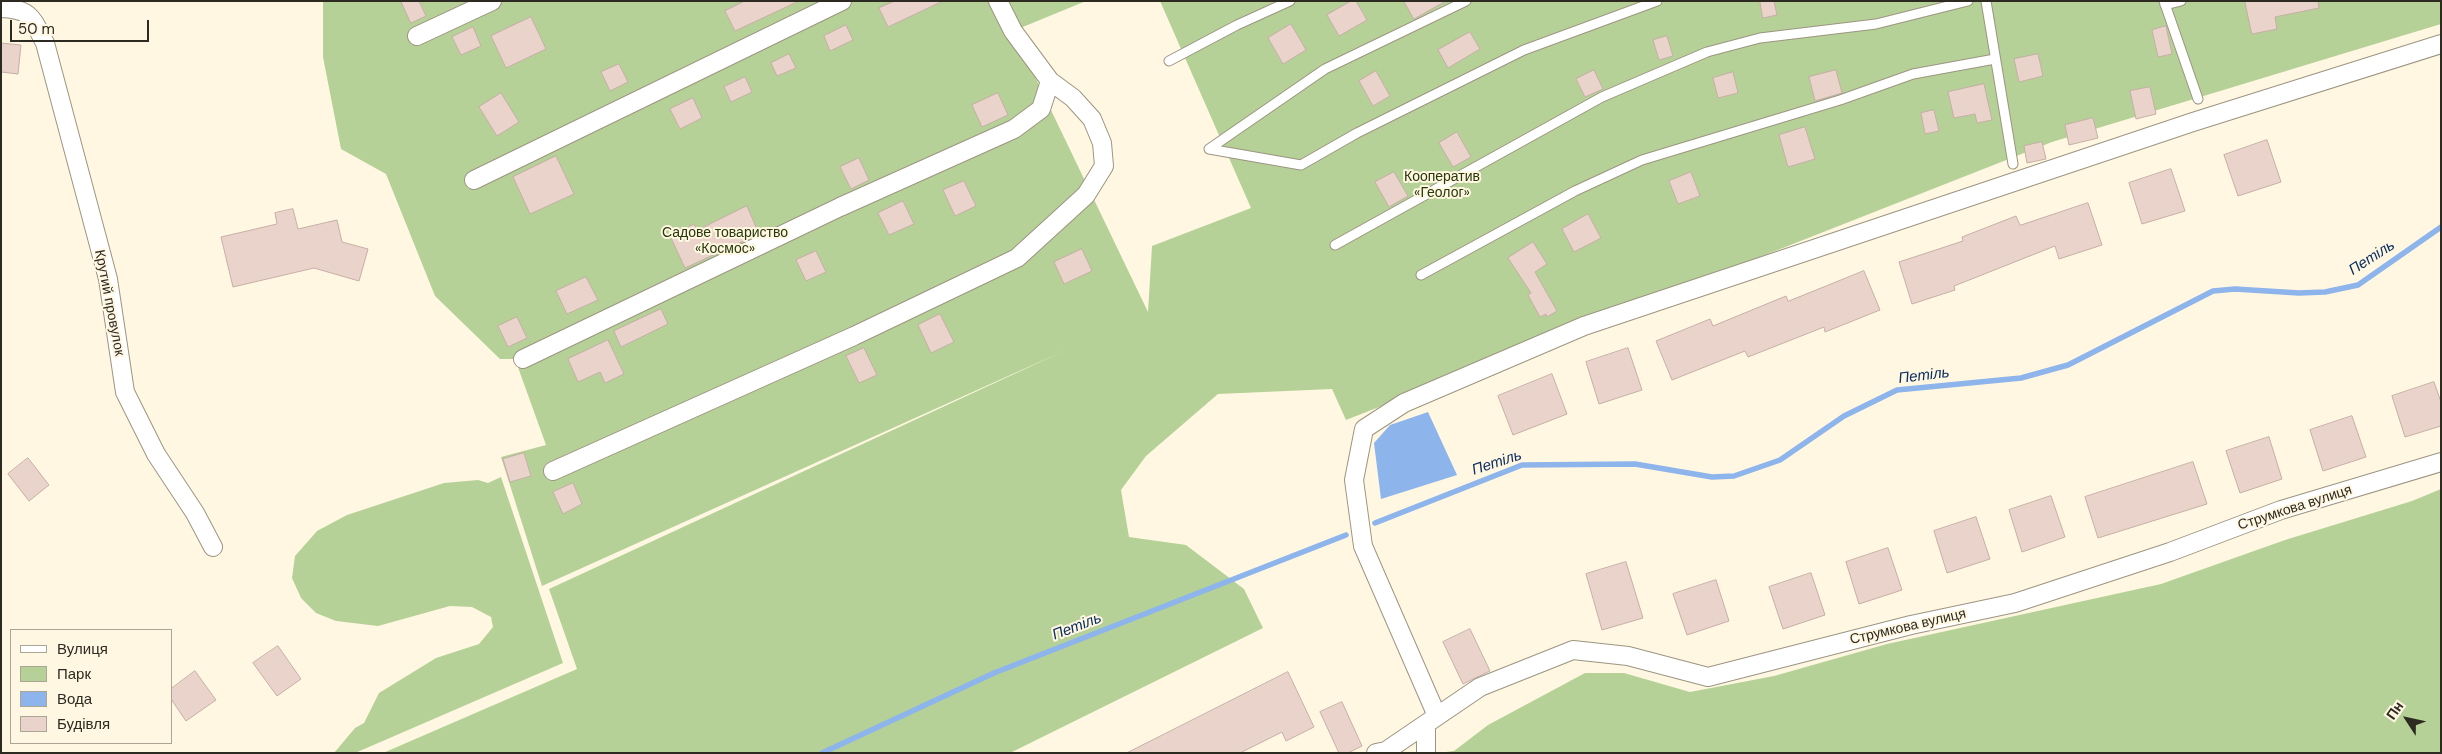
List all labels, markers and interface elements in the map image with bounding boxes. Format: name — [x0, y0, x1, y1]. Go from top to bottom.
scale bar — [12, 10, 151, 42]
text: 50 m — [18, 19, 55, 39]
park label: Кооператив «Геолог» — [1404, 169, 1480, 202]
park label: Садове товариство «Космос» — [662, 225, 788, 258]
water label: Петіль — [2346, 237, 2398, 279]
street label: Крутий провулок — [90, 249, 128, 357]
water label: Петіль — [1897, 364, 1951, 388]
water label: Петіль — [1470, 447, 1524, 479]
street label: Струмкова вулиця — [2236, 482, 2354, 534]
street label: Струмкова вулиця — [1848, 605, 1968, 649]
water label: Петіль — [1050, 609, 1104, 645]
legend — [10, 629, 172, 744]
text: Вулиця — [57, 639, 108, 659]
text: Парк — [57, 664, 91, 684]
text: Вода — [57, 689, 92, 709]
north arrow — [2382, 694, 2432, 744]
text: Пн — [2382, 698, 2407, 723]
text: Будівля — [57, 714, 110, 734]

